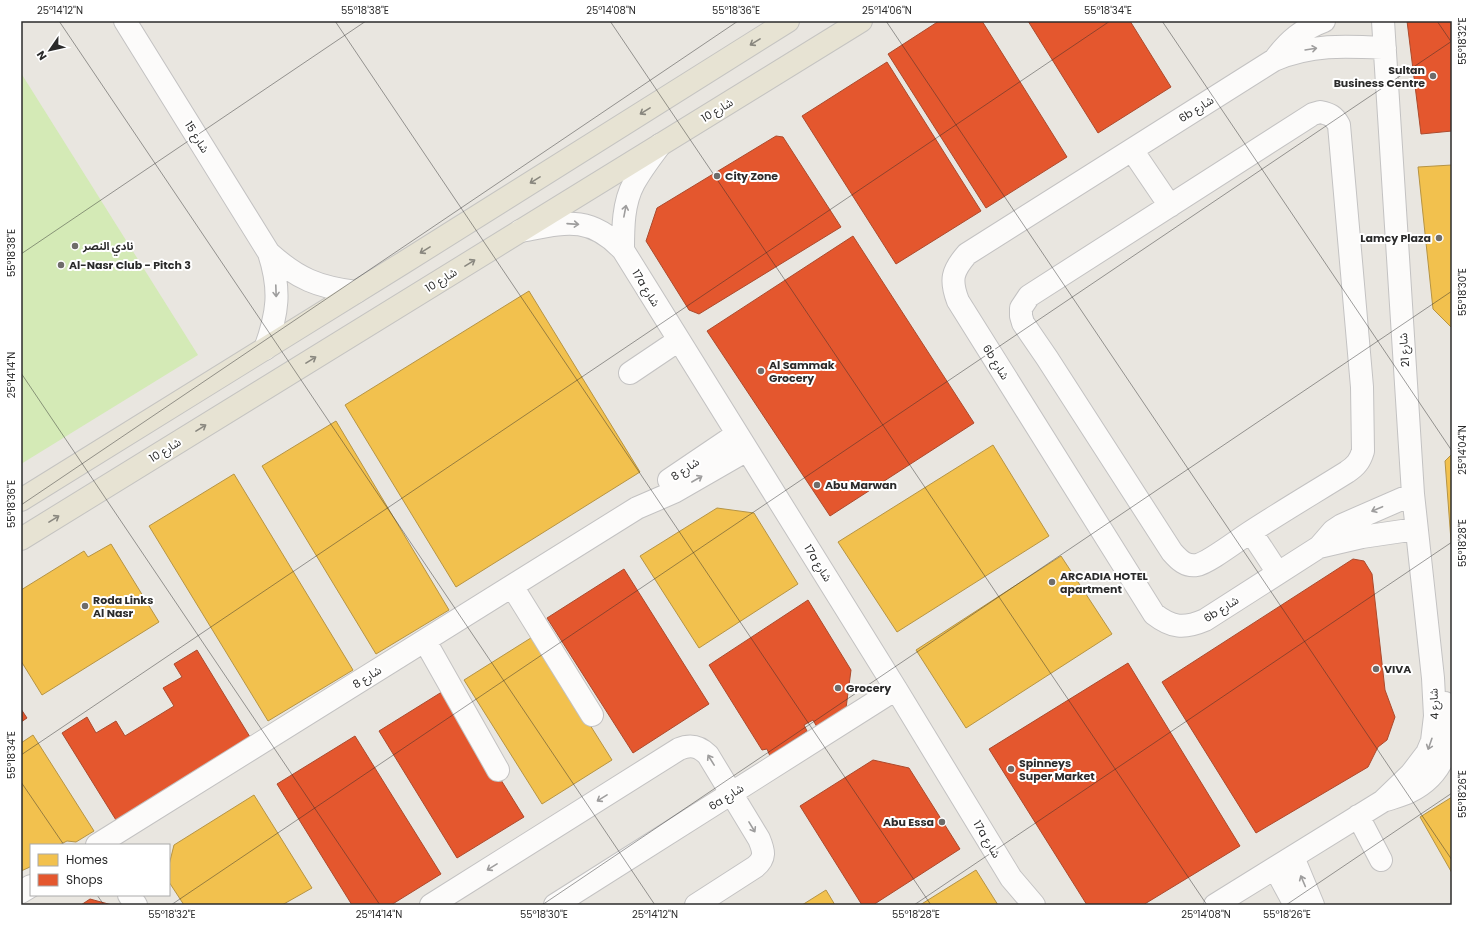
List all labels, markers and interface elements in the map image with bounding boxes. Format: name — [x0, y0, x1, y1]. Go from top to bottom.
text: 25°14'12"N — [37, 3, 83, 18]
text: 55°18'38"E — [341, 3, 389, 18]
text: 25°14'08"N — [586, 3, 636, 18]
text: 55°18'36"E — [712, 3, 760, 18]
text: 25°14'06"N — [862, 3, 912, 18]
text: 55°18'34"E — [1084, 3, 1132, 18]
text: 55°18'32"E — [1455, 17, 1470, 65]
north arrow — [30, 30, 70, 70]
one-way arrow — [750, 38, 761, 46]
one-way arrow — [1305, 45, 1318, 53]
text: N — [33, 48, 51, 63]
place label: Sultan Business Centre — [1334, 62, 1425, 91]
marker: Sultan Business Centre — [1428, 71, 1438, 81]
street label: 6b شارع — [1175, 92, 1217, 126]
street label: شارع 10 — [698, 94, 736, 126]
one-way arrow — [640, 107, 651, 115]
street label: شارع 15 — [181, 118, 213, 156]
place label: City Zone — [725, 168, 778, 184]
marker: City Zone — [712, 171, 722, 181]
one-way arrow — [529, 177, 541, 185]
one-way arrow — [622, 205, 630, 218]
one-way arrow — [566, 220, 579, 227]
text: 55°18'38"E — [4, 229, 19, 277]
place label: Lamcy Plaza — [1360, 230, 1431, 246]
marker: Lamcy Plaza — [1434, 233, 1444, 243]
place label: نادي النصر — [82, 238, 134, 256]
marker: نادي النصر — [70, 241, 80, 251]
one-way arrow — [419, 246, 431, 254]
place label: Al-Nasr Club - Pitch 3 — [69, 257, 191, 273]
one-way arrow — [464, 258, 476, 266]
marker: Al-Nasr Club - Pitch 3 — [56, 260, 66, 270]
street label: شارع 10 — [422, 264, 460, 296]
street label: 17a شارع — [628, 266, 664, 310]
text: 55°18'30"E — [1455, 268, 1470, 316]
one-way arrow — [273, 284, 280, 297]
street label: شارع 21 — [1395, 332, 1413, 368]
street label: 6b شارع — [979, 341, 1013, 383]
text: 25°14'14"N — [4, 352, 19, 398]
one-way arrow — [305, 356, 316, 364]
place label: Al Sammak Grocery — [769, 357, 835, 386]
marker: Al Sammak Grocery — [756, 366, 766, 376]
one-way arrow — [195, 424, 207, 432]
text: 25°14'04"N — [1455, 425, 1470, 475]
street label: شارع 10 — [146, 434, 184, 466]
street label: شارع 8 — [668, 453, 703, 484]
one-way arrow — [691, 474, 703, 482]
place label: Abu Marwan — [825, 477, 897, 493]
text: 55°18'36"E — [4, 480, 19, 528]
marker: Abu Marwan — [812, 480, 822, 490]
one-way arrow — [1372, 506, 1384, 513]
one-way arrow — [48, 514, 60, 522]
text: 55°18'28"E — [1455, 519, 1470, 567]
street label: 17a شارع — [800, 541, 836, 585]
place label: ARCADIA HOTEL apartment — [1060, 568, 1149, 597]
marker: ARCADIA HOTEL apartment — [1047, 577, 1057, 587]
place label: Roda Links Al Nasr — [93, 592, 153, 621]
street label: 6b شارع — [1200, 592, 1242, 626]
marker: Roda Links Al Nasr — [80, 601, 90, 611]
place label: VIVA — [1384, 661, 1411, 677]
street label: شارع 8 — [349, 662, 385, 692]
marker: VIVA — [1371, 664, 1381, 674]
place label: Grocery — [846, 680, 891, 696]
marker: Grocery — [833, 683, 843, 693]
street label: شارع 4 — [1425, 688, 1443, 720]
text: 55°18'34"E — [4, 731, 19, 779]
one-way arrow — [1426, 738, 1434, 750]
one-way arrow — [707, 754, 715, 766]
place label: Spinneys Super Market — [1019, 755, 1095, 784]
marker: Spinneys Super Market — [1006, 764, 1016, 774]
text: 55°18'26"E — [1455, 770, 1470, 818]
street label: 6a شارع — [705, 780, 747, 814]
one-way arrow — [596, 794, 608, 802]
place label: Abu Essa — [883, 814, 934, 830]
marker: Abu Essa — [937, 817, 947, 827]
street label: 17a شارع — [969, 817, 1005, 861]
one-way arrow — [748, 821, 756, 833]
legend — [30, 844, 170, 896]
text: Homes — [66, 851, 108, 868]
one-way arrow — [486, 863, 498, 871]
text: Shops — [66, 871, 103, 888]
one-way arrow — [1299, 875, 1306, 887]
text: 55°18'32"E — [148, 907, 196, 922]
text: 25°14'14"N — [356, 907, 402, 922]
text: 55°18'30"E — [520, 907, 568, 922]
text: 25°14'12"N — [632, 907, 678, 922]
text: 55°18'28"E — [892, 907, 940, 922]
text: 25°14'08"N — [1181, 907, 1231, 922]
text: 55°18'26"E — [1263, 907, 1311, 922]

